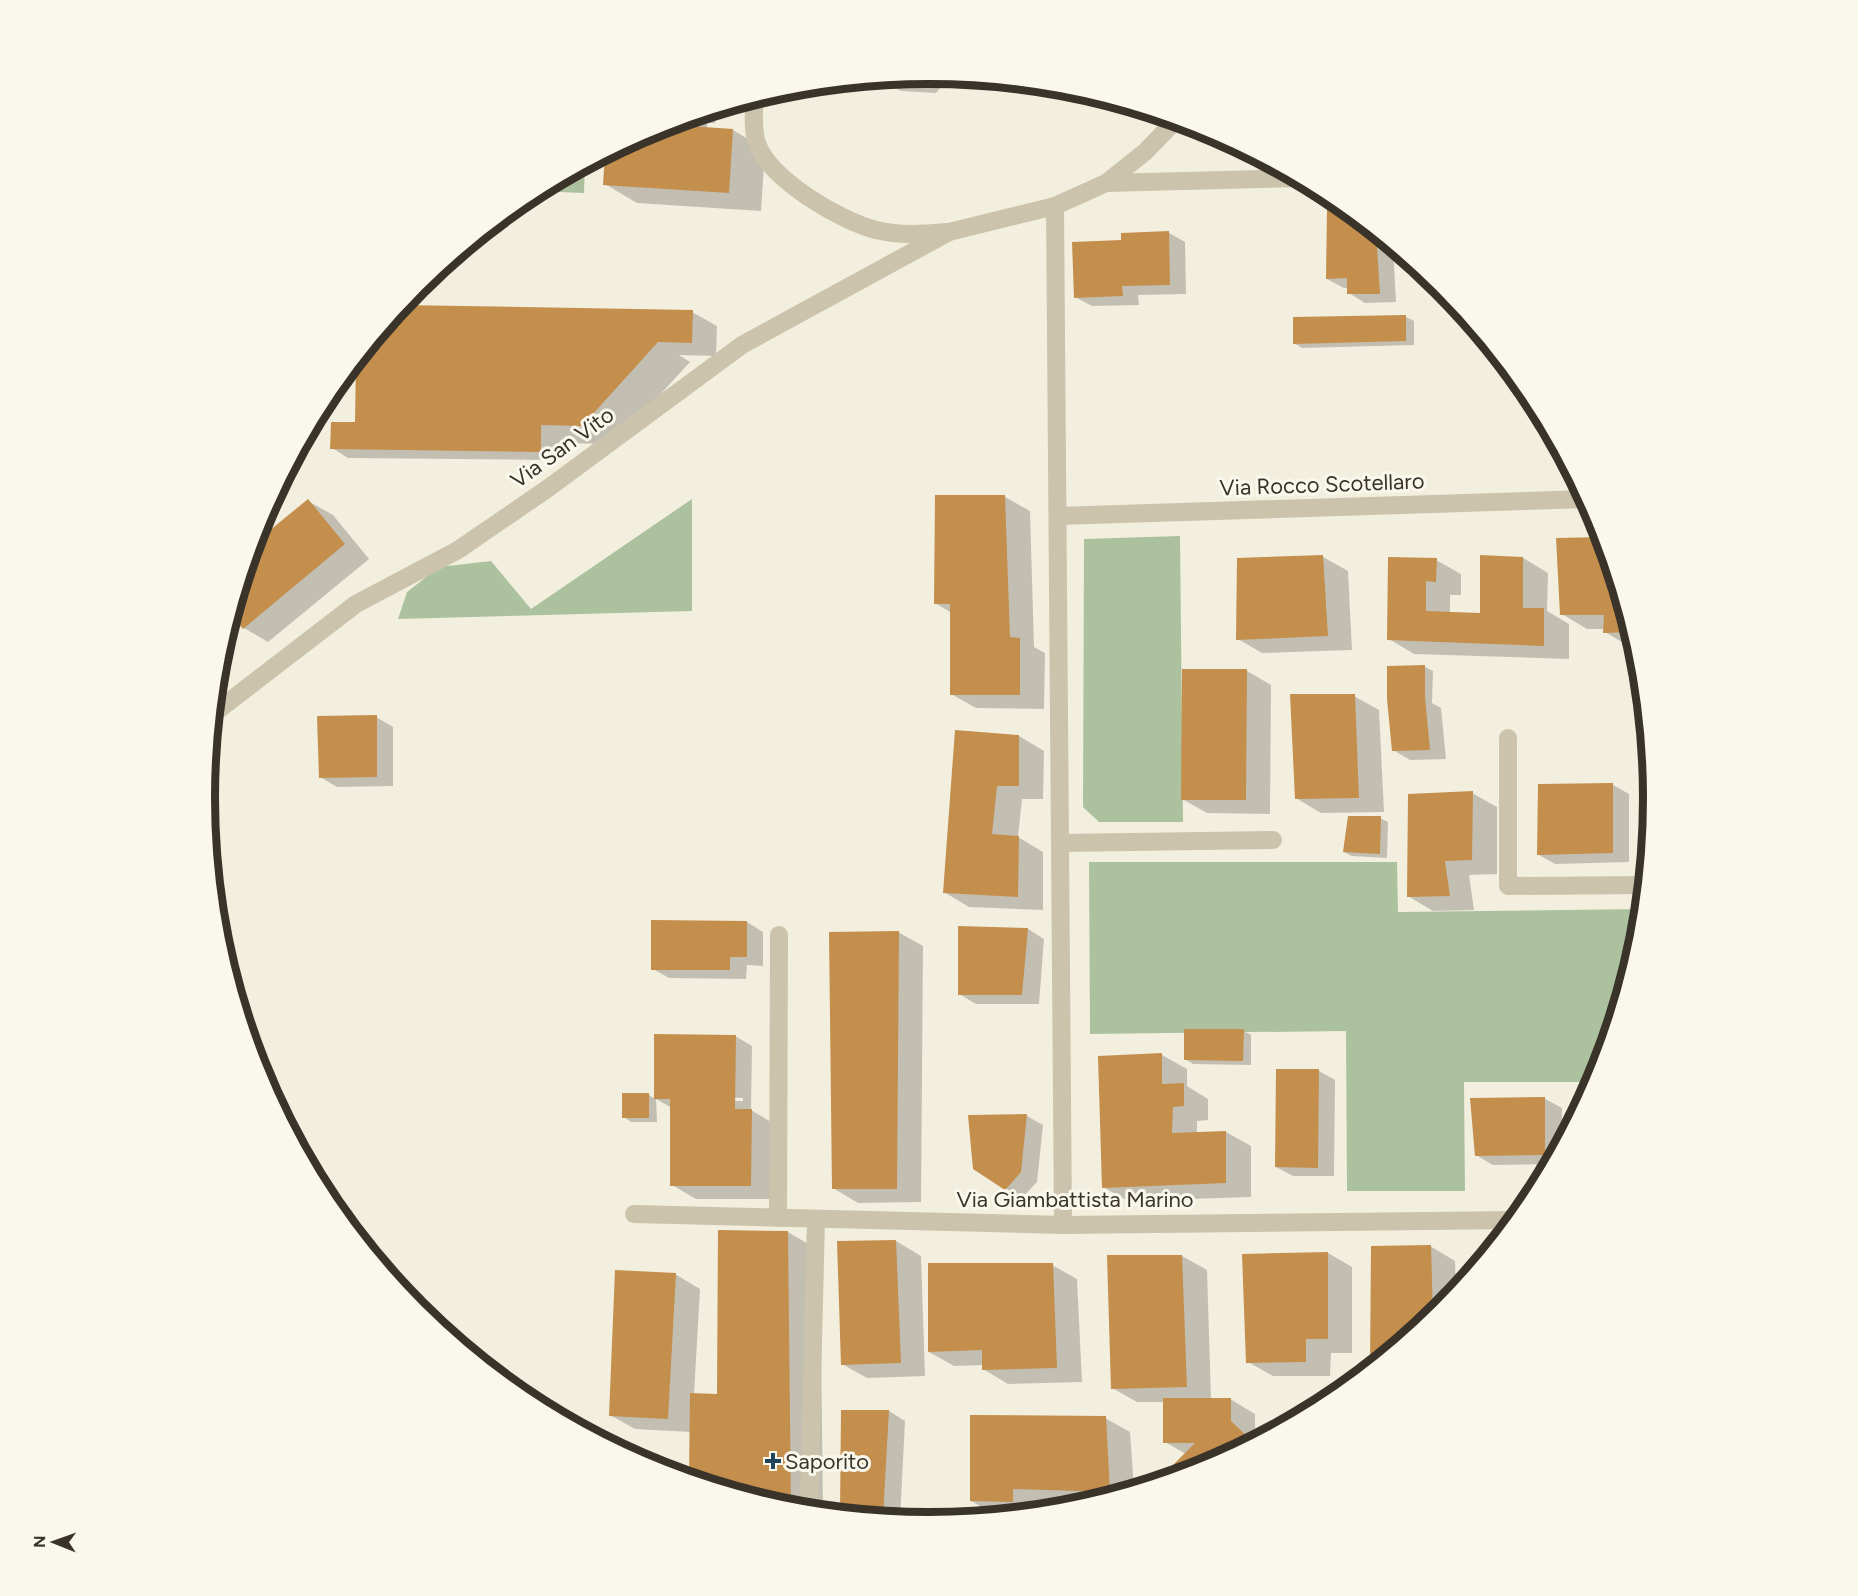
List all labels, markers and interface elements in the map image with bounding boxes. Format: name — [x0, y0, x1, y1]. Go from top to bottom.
street label: Via San Vito — [505, 401, 619, 494]
street label: Via Rocco Scotellaro — [1219, 467, 1425, 502]
street label: Via Giambattista Marino — [956, 1186, 1194, 1213]
place label: Saporito — [785, 1448, 869, 1475]
marker: Saporito — [766, 1454, 780, 1468]
north arrow — [24, 1512, 84, 1572]
text: N — [30, 1535, 49, 1548]

